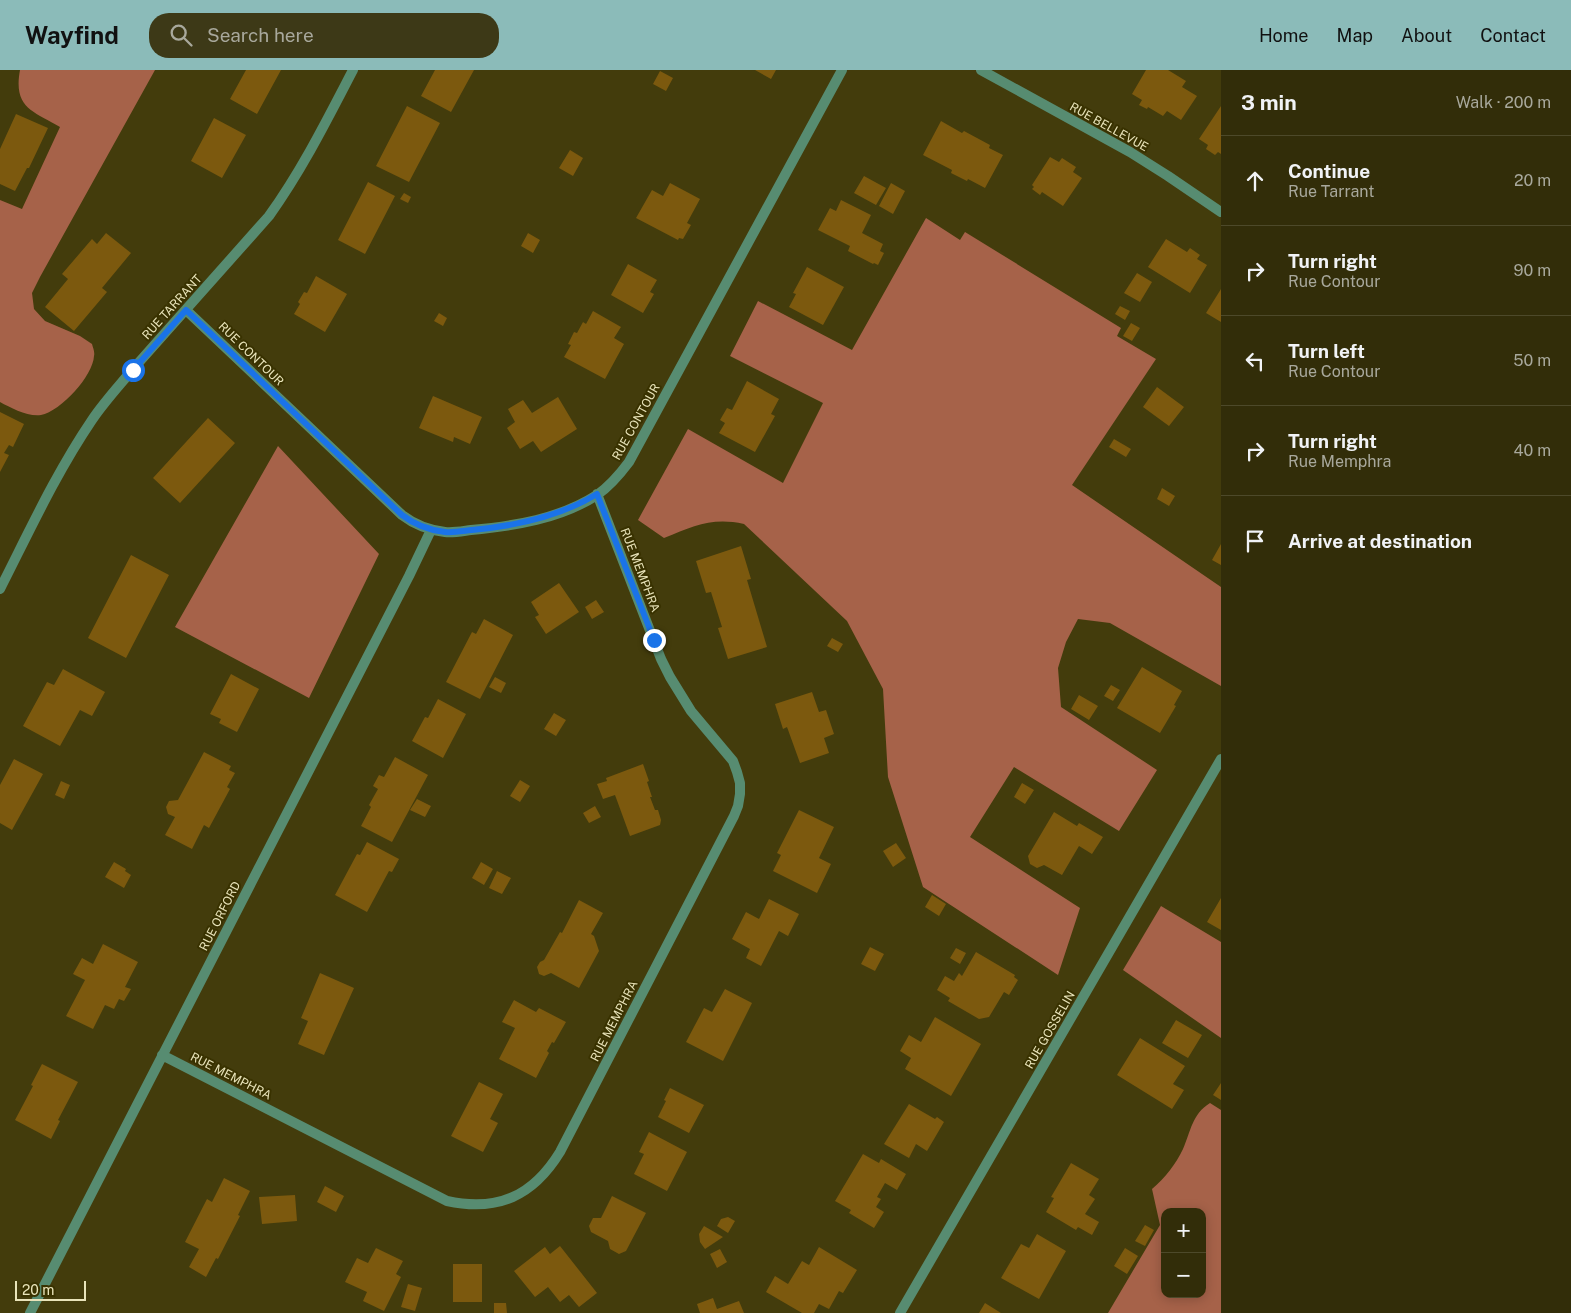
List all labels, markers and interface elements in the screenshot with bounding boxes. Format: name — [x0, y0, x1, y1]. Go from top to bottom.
search box — [149, 13, 499, 58]
text: Wayfind — [25, 21, 119, 49]
icon: search — [167, 21, 195, 49]
text: Search here — [207, 24, 314, 46]
text: Home — [1259, 25, 1309, 46]
text: Map — [1337, 25, 1373, 46]
text: About — [1401, 25, 1452, 46]
text: Contact — [1480, 25, 1546, 46]
text: 3 min — [1241, 90, 1297, 115]
text: Walk · 200 m — [1456, 93, 1551, 112]
street label: RUE BELLEVUE — [1067, 100, 1151, 154]
text: Continue — [1288, 160, 1370, 182]
icon: ahead — [1241, 167, 1269, 195]
text: 20 m — [1514, 171, 1551, 190]
text: Rue Tarrant — [1288, 182, 1374, 201]
text: Turn right — [1288, 250, 1377, 272]
icon: right — [1241, 257, 1269, 285]
text: 90 m — [1514, 261, 1551, 280]
street label: RUE TARRANT — [139, 272, 205, 342]
text: Rue Contour — [1288, 272, 1380, 291]
street label: RUE CONTOUR — [216, 319, 286, 389]
text: Turn left — [1288, 340, 1365, 362]
icon: left — [1241, 347, 1269, 375]
text: 50 m — [1513, 351, 1551, 370]
route start — [122, 359, 145, 382]
text: Rue Contour — [1288, 362, 1380, 381]
street label: RUE CONTOUR — [609, 381, 663, 463]
text: Turn right — [1288, 430, 1377, 452]
icon: right — [1241, 437, 1269, 465]
text: 40 m — [1513, 441, 1551, 460]
text: Rue Memphra — [1288, 452, 1391, 471]
street label: RUE MEMPHRA — [618, 526, 663, 614]
icon: arrive — [1241, 527, 1269, 555]
text: Arrive at destination — [1288, 530, 1472, 552]
route end — [643, 629, 666, 652]
street label: RUE ORFORD — [197, 879, 243, 953]
street label: RUE MEMPHRA — [588, 978, 641, 1064]
street label: RUE GOSSELIN — [1022, 989, 1078, 1071]
street label: RUE MEMPHRA — [188, 1050, 274, 1103]
map controls — [1161, 1208, 1206, 1298]
button: + — [1161, 1208, 1206, 1253]
button: − — [1161, 1253, 1206, 1298]
scale bar — [15, 1278, 86, 1301]
text: 20 m — [22, 1282, 54, 1298]

